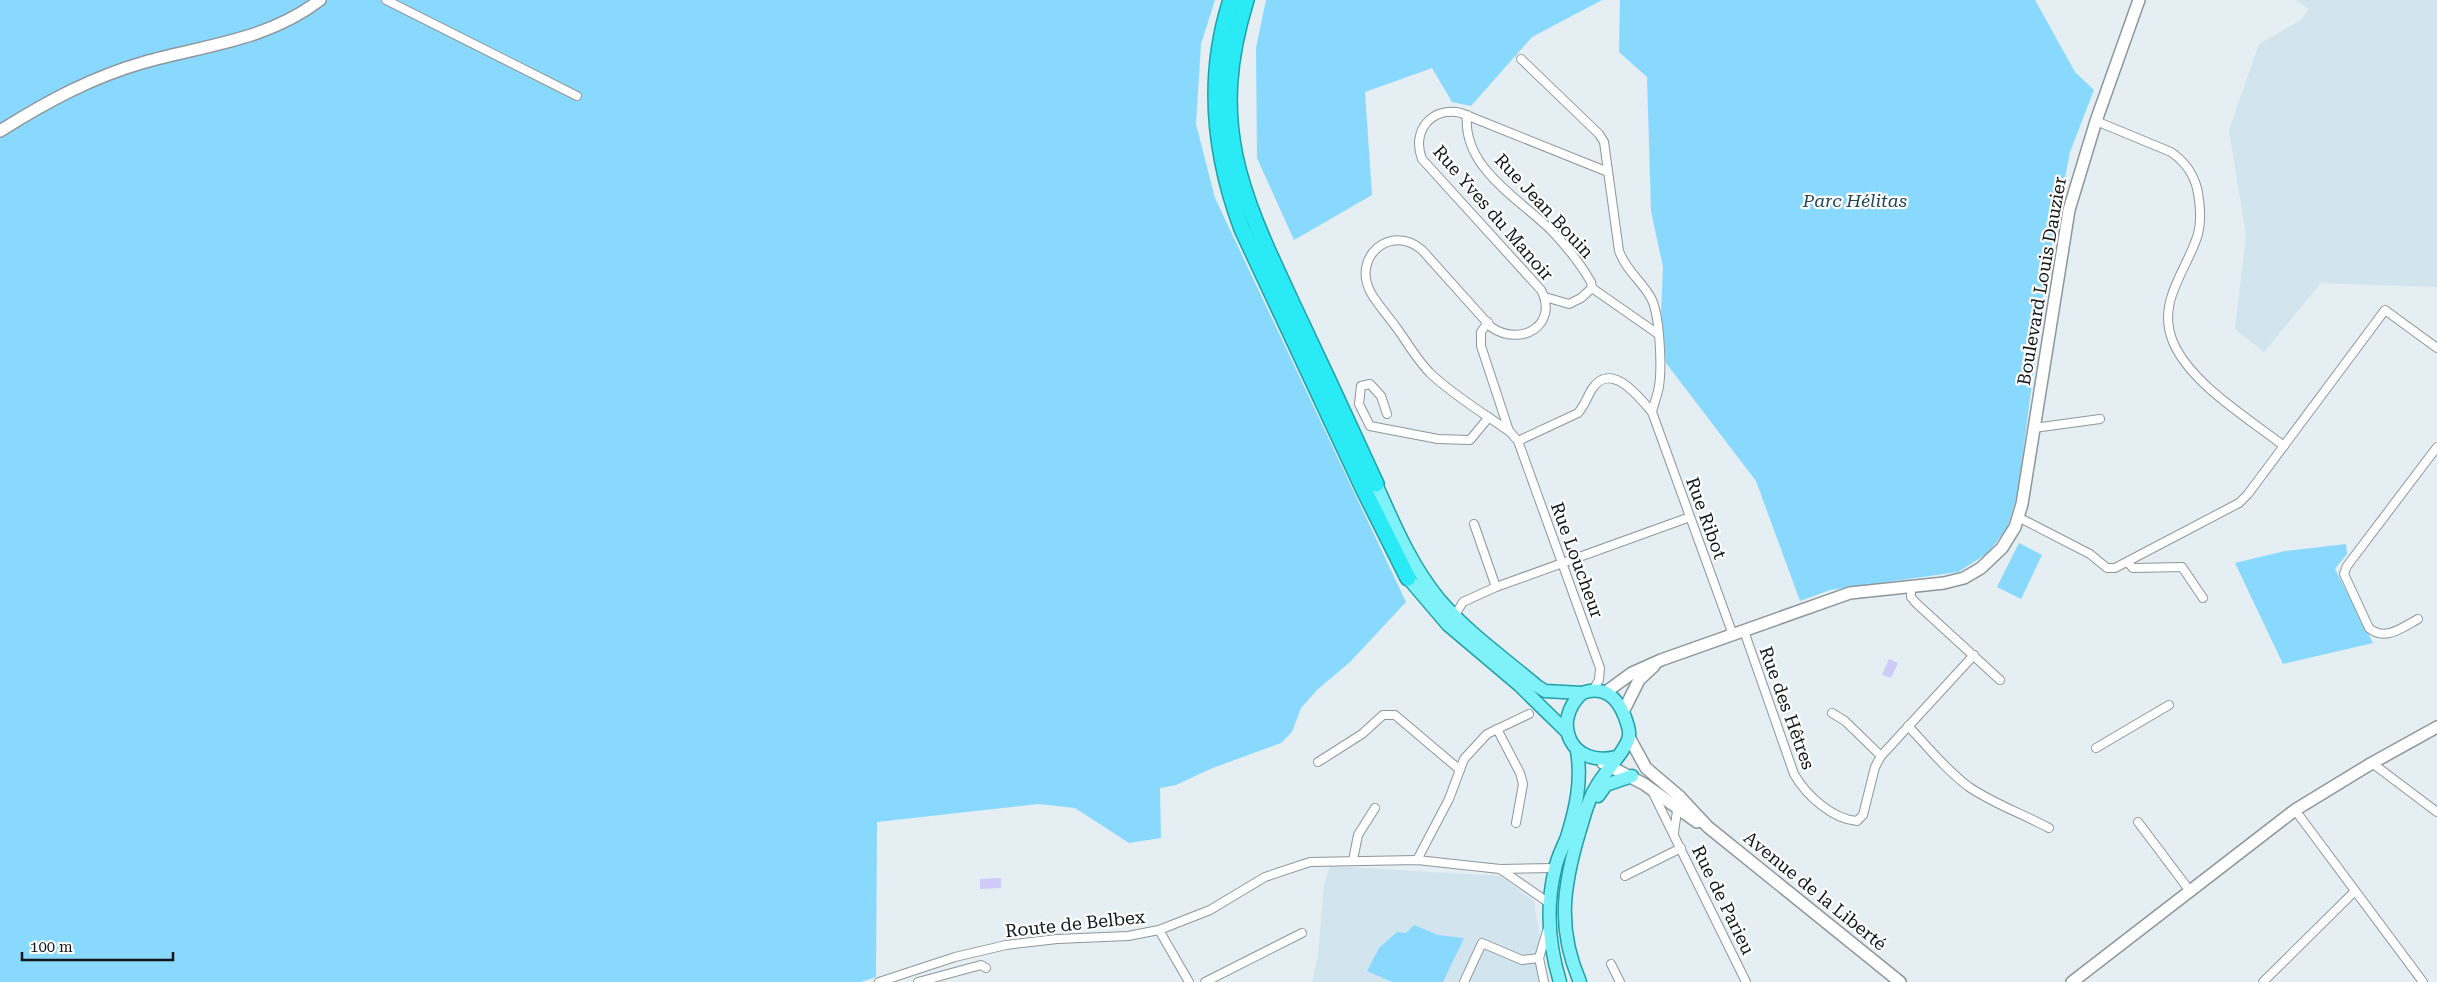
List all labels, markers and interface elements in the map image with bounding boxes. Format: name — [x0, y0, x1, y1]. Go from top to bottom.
street label: Rue Yves du Manoir — [1429, 141, 1558, 285]
street label: Rue Jean Bouin — [1491, 149, 1598, 263]
street label: Boulevard Louis Dauzier — [2013, 175, 2070, 387]
park label: Parc Hélitas — [1802, 190, 1907, 211]
street label: Rue Ribot — [1682, 474, 1731, 562]
street label: Rue Loucheur — [1547, 499, 1608, 621]
street label: Rue des Hêtres — [1755, 643, 1819, 772]
street label: Avenue de la Liberté — [1740, 827, 1891, 955]
street label: Rue de Parieu — [1688, 842, 1759, 958]
street label: Route de Belbex — [1004, 906, 1147, 941]
scale bar — [22, 930, 174, 962]
text: 100 m — [30, 938, 73, 956]

